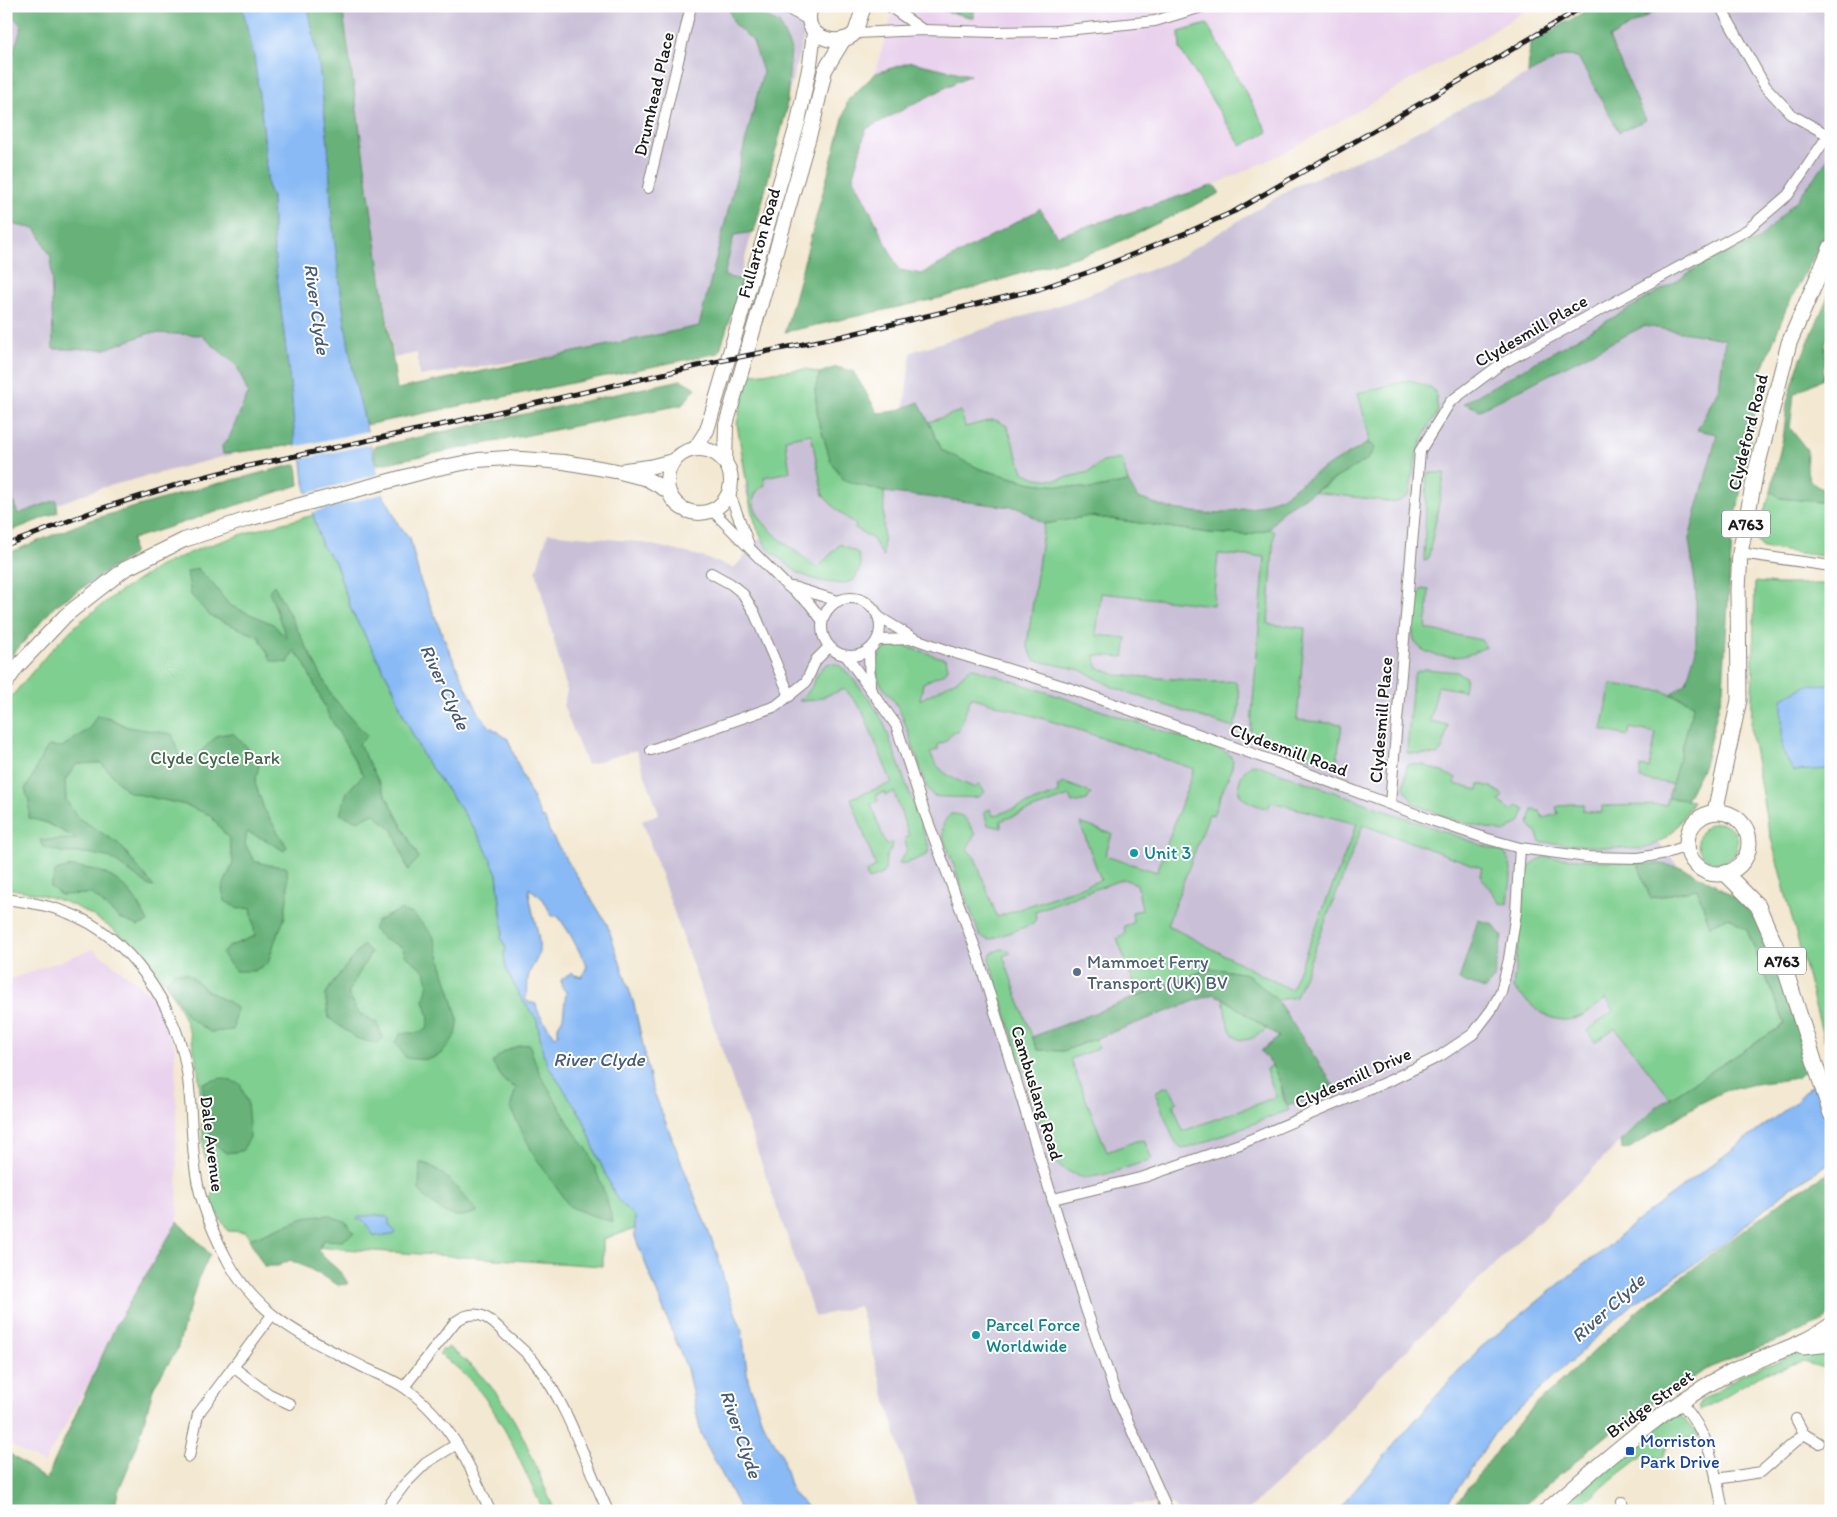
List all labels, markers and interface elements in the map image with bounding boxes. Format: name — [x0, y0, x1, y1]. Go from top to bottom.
street label: Drumhead Place — [629, 30, 679, 158]
street label: Fullarton Road — [733, 185, 785, 301]
water label: River Clyde — [299, 262, 335, 357]
street label: Clydesmill Place — [1471, 290, 1591, 372]
street label: Clydeford Road — [1723, 371, 1773, 493]
road number: A763 — [1722, 510, 1770, 538]
water label: River Clyde — [415, 641, 475, 734]
street label: Clydesmill Place — [1365, 656, 1397, 784]
street label: Clydesmill Road — [1227, 718, 1351, 782]
park label: Clyde Cycle Park — [150, 747, 280, 769]
place label: Unit 3 — [1144, 842, 1191, 864]
marker: Unit 3 — [1128, 847, 1140, 859]
road number: A763 — [1758, 948, 1806, 974]
place label: Mammoet Ferry Transport (UK) BV — [1087, 951, 1228, 994]
marker: Mammoet Ferry Transport (UK) BV — [1071, 966, 1083, 978]
street label: Cambuslang Road — [1006, 1023, 1068, 1163]
street label: Clydesmill Drive — [1291, 1043, 1415, 1113]
water label: River Clyde — [553, 1048, 646, 1071]
street label: Dale Avenue — [195, 1095, 229, 1193]
water label: River Clyde — [1566, 1268, 1650, 1347]
place label: Parcel Force Worldwide — [986, 1314, 1080, 1357]
marker: Parcel Force Worldwide — [970, 1329, 982, 1341]
street label: Bridge Street — [1602, 1365, 1698, 1443]
water label: River Clyde — [715, 1387, 767, 1482]
place label: Morriston Park Drive — [1640, 1430, 1720, 1473]
marker: Morriston Park Drive — [1624, 1445, 1636, 1457]

